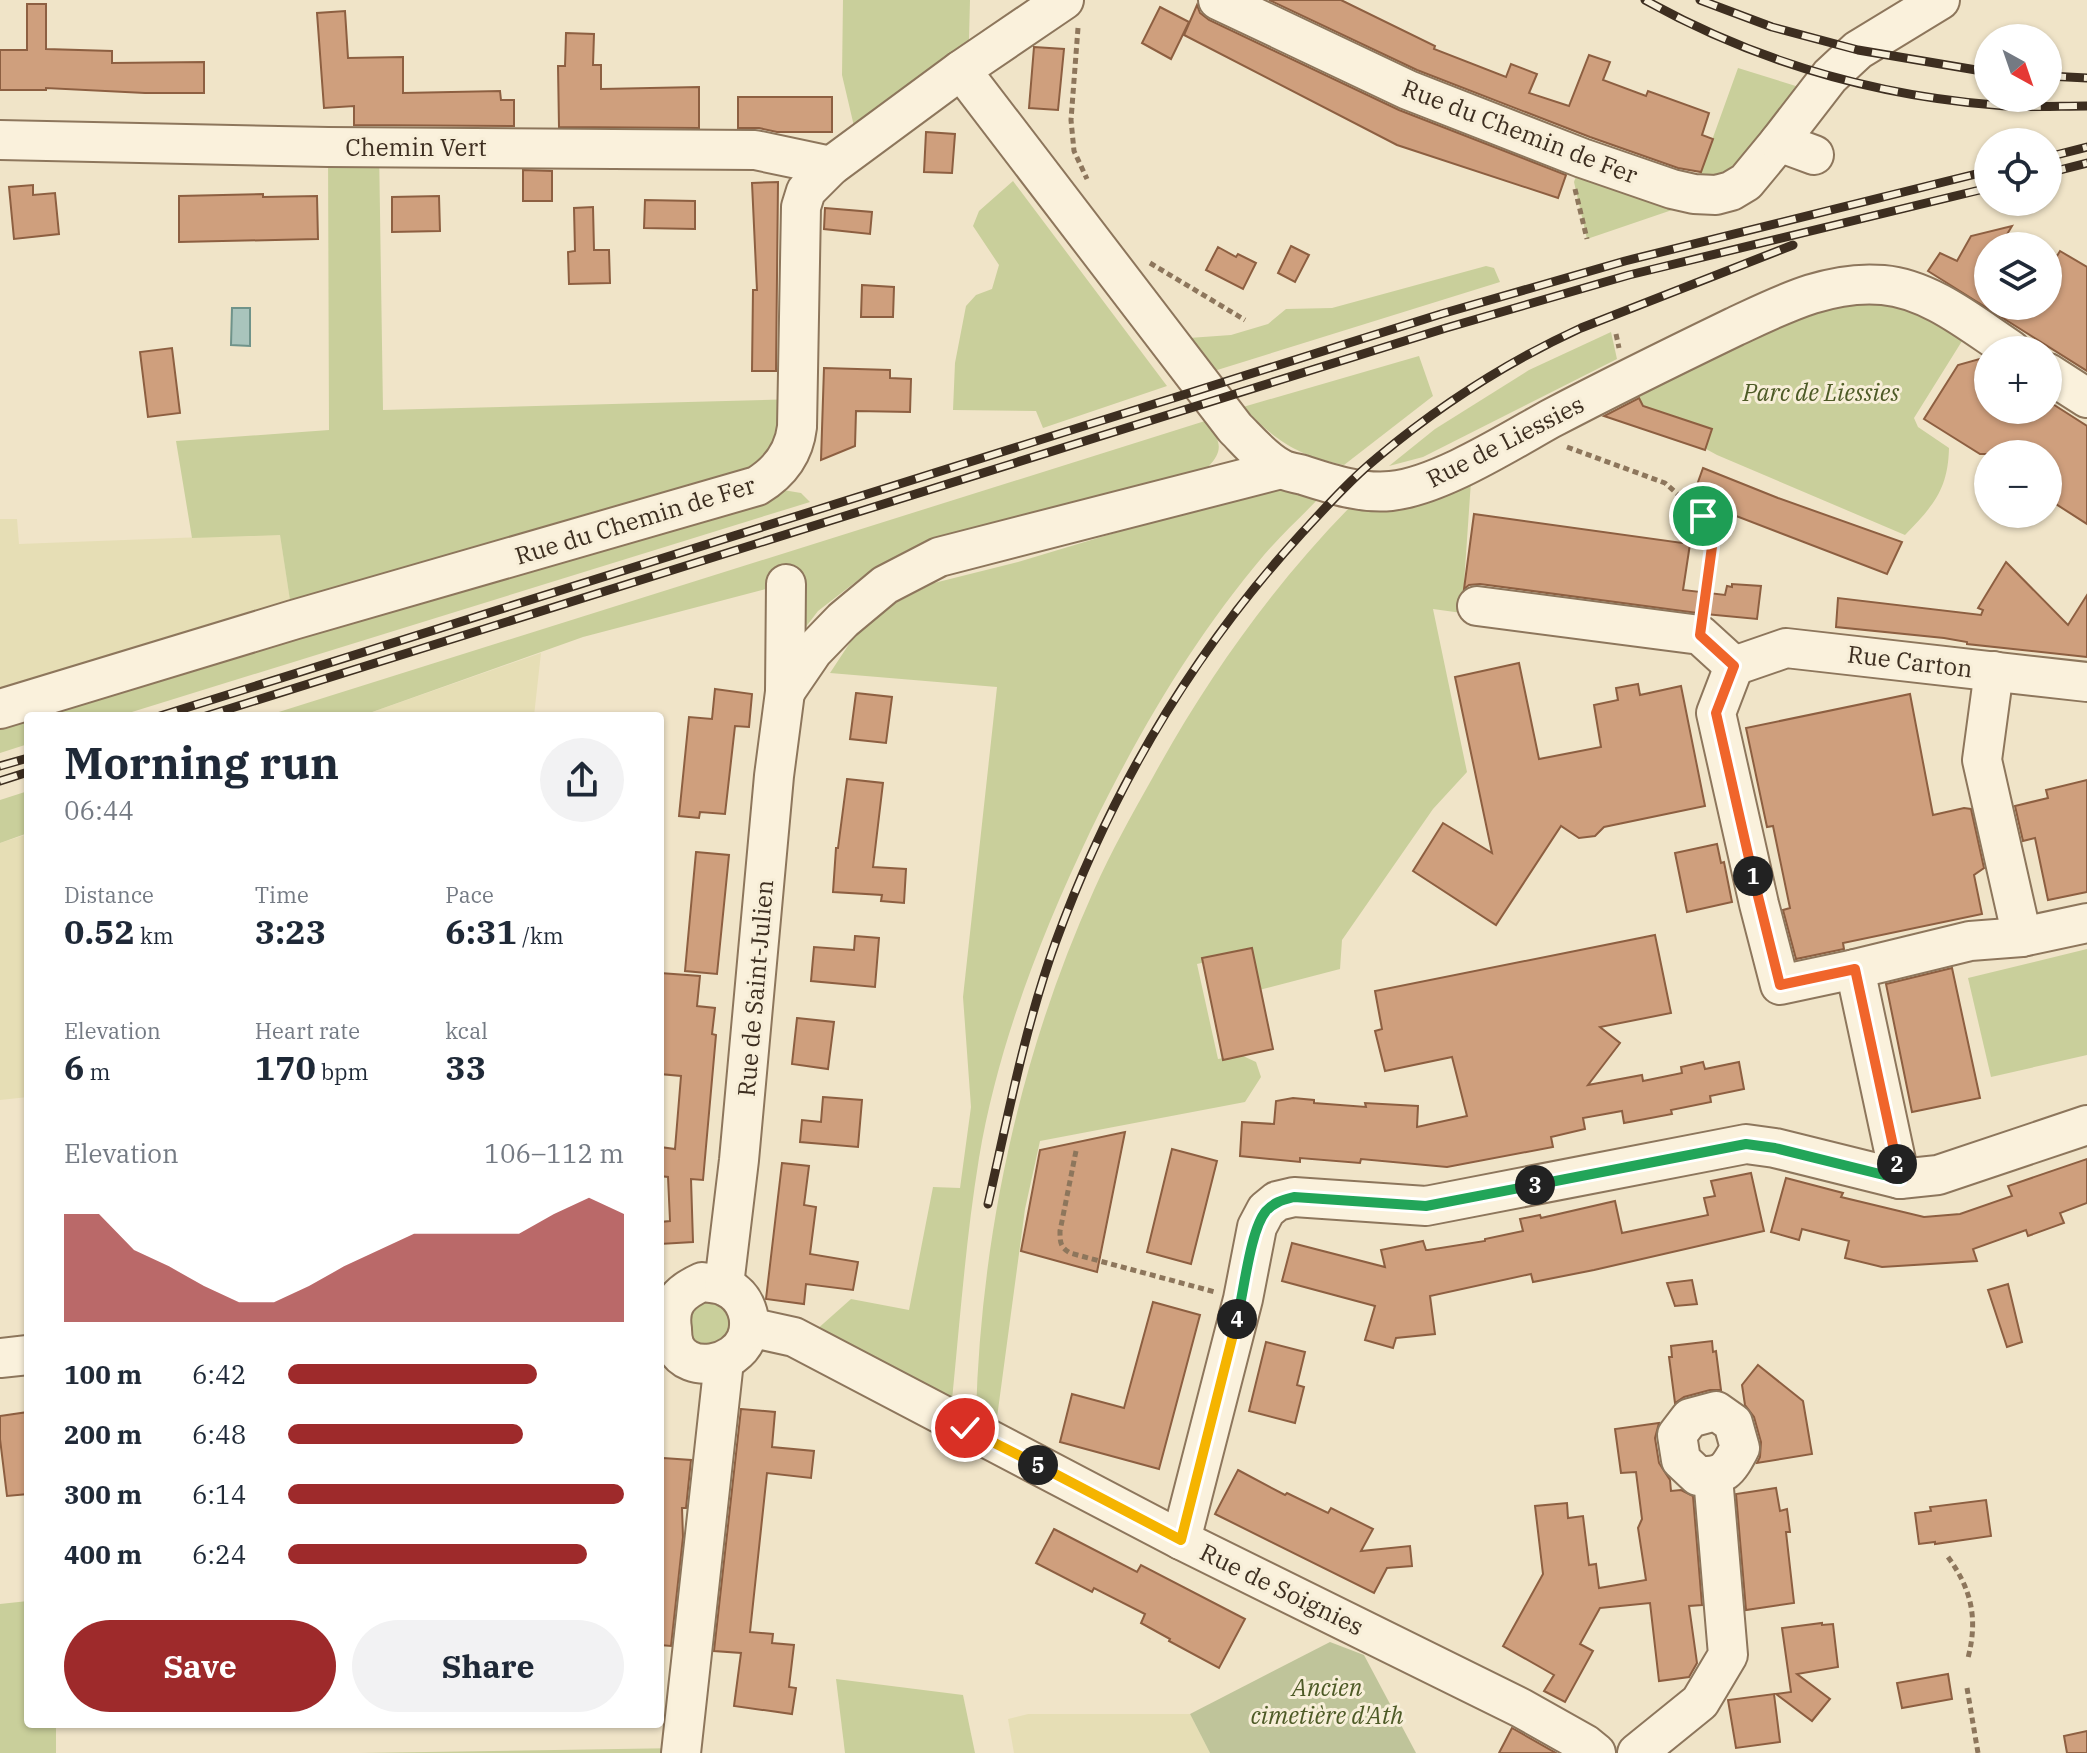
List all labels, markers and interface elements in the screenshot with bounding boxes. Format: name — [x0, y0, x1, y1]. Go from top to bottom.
north arrow — [1974, 24, 2062, 112]
map controls — [1974, 24, 2062, 528]
street label: Rue du Chemin de Fer — [1398, 71, 1643, 191]
button: locate — [1974, 128, 2062, 216]
street label: Chemin Vert — [345, 131, 487, 163]
button: layers — [1974, 232, 2062, 320]
button: + — [1974, 336, 2062, 424]
park label: Parc de Liessies — [1742, 376, 1899, 408]
street label: Rue de Liessies — [1421, 388, 1589, 494]
button: − — [1974, 440, 2062, 528]
street label: Rue du Chemin de Fer — [511, 468, 759, 572]
pin — [1669, 482, 1737, 550]
icon: arrive — [1681, 494, 1725, 538]
street label: Rue Carton — [1846, 637, 1974, 685]
text: Morning run — [64, 734, 339, 791]
button: share — [540, 738, 624, 822]
text: 06:44 — [64, 793, 134, 827]
pin: 1 — [1733, 856, 1773, 896]
text: 1 — [1746, 861, 1760, 890]
street label: Rue de Saint-Julien — [730, 878, 780, 1098]
text: Distance — [64, 880, 154, 909]
text: Time — [255, 880, 309, 909]
text: Pace — [445, 880, 494, 909]
text: 0.52 — [64, 909, 135, 953]
text: 3:23 — [255, 909, 326, 953]
text: 6:31 — [445, 909, 517, 953]
text: km — [135, 921, 174, 950]
text: /km — [517, 921, 564, 950]
text: Elevation — [64, 1016, 161, 1045]
text: Heart rate — [255, 1016, 360, 1045]
text: kcal — [445, 1016, 488, 1045]
text: 6 — [64, 1045, 84, 1089]
text: 170 — [255, 1045, 316, 1089]
text: 33 — [445, 1045, 486, 1089]
text: m — [84, 1057, 110, 1086]
text: bpm — [316, 1057, 369, 1086]
text: Elevation — [64, 1136, 179, 1170]
text: 106–112 m — [484, 1136, 624, 1170]
pin: 2 — [1877, 1144, 1917, 1184]
text: 2 — [1890, 1149, 1904, 1178]
pin: 3 — [1515, 1165, 1555, 1205]
text: 3 — [1528, 1170, 1542, 1199]
pin: 4 — [1217, 1299, 1257, 1339]
text: 4 — [1230, 1304, 1244, 1333]
text: 100 m — [64, 1357, 142, 1391]
text: 6:42 — [192, 1357, 246, 1391]
pin — [931, 1394, 999, 1462]
icon: check — [943, 1406, 987, 1450]
text: 200 m — [64, 1417, 142, 1451]
text: 6:48 — [192, 1417, 246, 1451]
pin: 5 — [1018, 1445, 1058, 1485]
text: 5 — [1031, 1450, 1045, 1479]
text: 300 m — [64, 1477, 142, 1511]
text: 6:14 — [192, 1477, 246, 1511]
street label: Rue de Soignies — [1195, 1536, 1369, 1642]
text: 400 m — [64, 1537, 142, 1571]
text: 6:24 — [192, 1537, 246, 1571]
button: Save — [64, 1620, 336, 1712]
button: Share — [352, 1620, 624, 1712]
park label: Ancien cimetière d'Ath — [1250, 1671, 1404, 1731]

